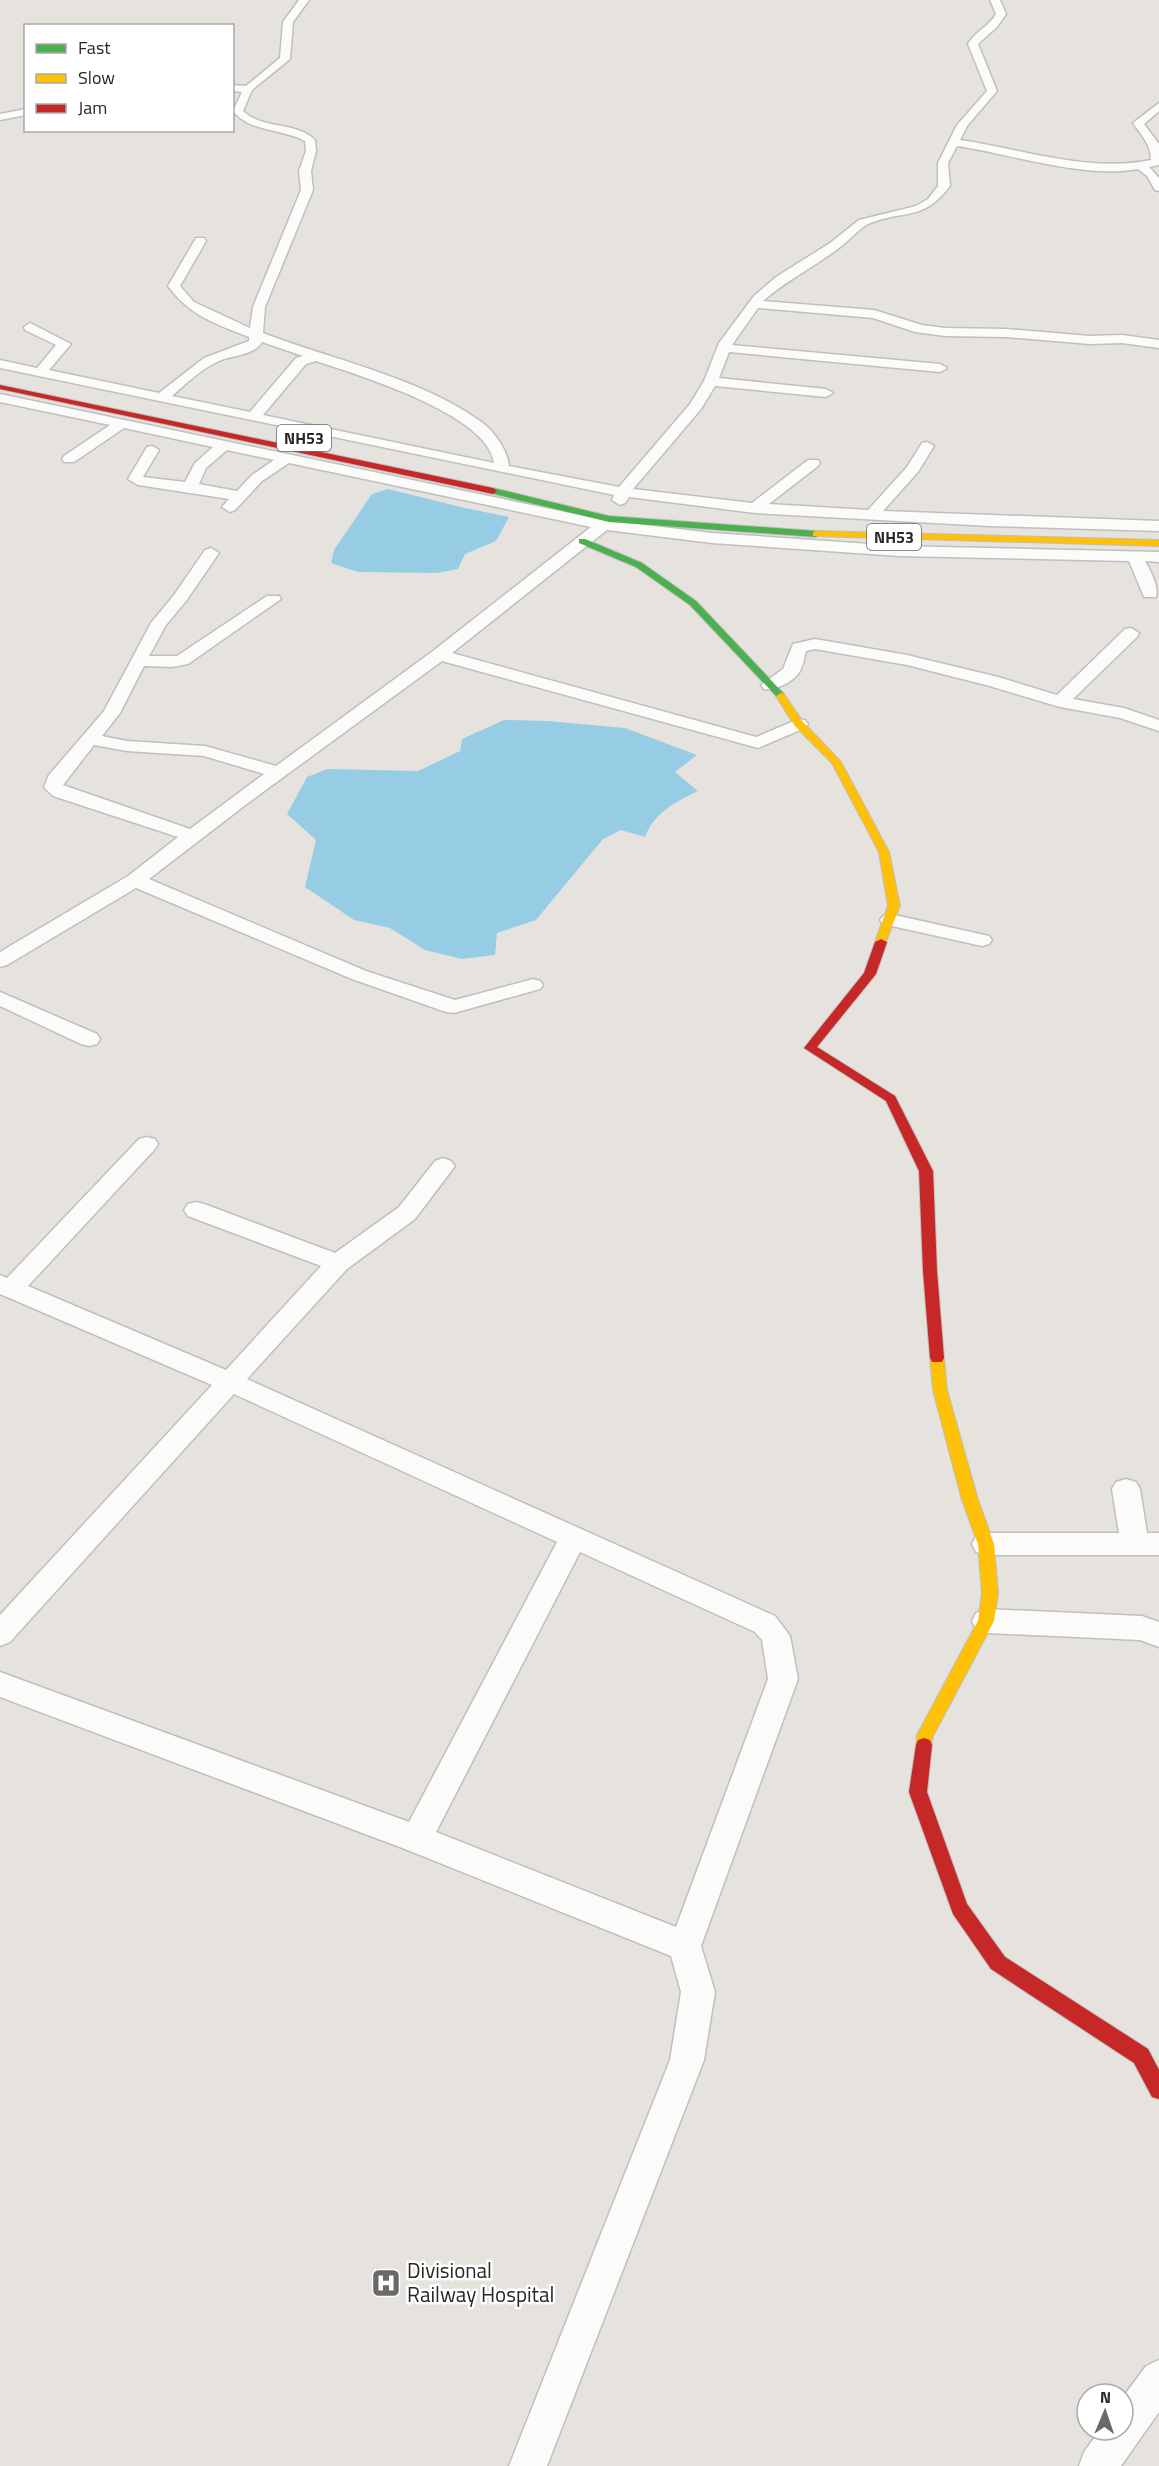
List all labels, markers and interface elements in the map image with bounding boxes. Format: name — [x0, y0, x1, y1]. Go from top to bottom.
legend — [24, 24, 234, 132]
text: Fast — [78, 34, 111, 61]
text: Slow — [78, 64, 115, 91]
text: Jam — [78, 94, 107, 121]
road number: NH53 — [277, 425, 331, 451]
road number: NH53 — [867, 524, 921, 550]
place label: Divisional Railway Hospital — [407, 2254, 554, 2310]
hospital icon: Divisional Railway Hospital — [370, 2267, 402, 2299]
north arrow — [1075, 2382, 1135, 2442]
text: N — [1100, 2385, 1111, 2409]

